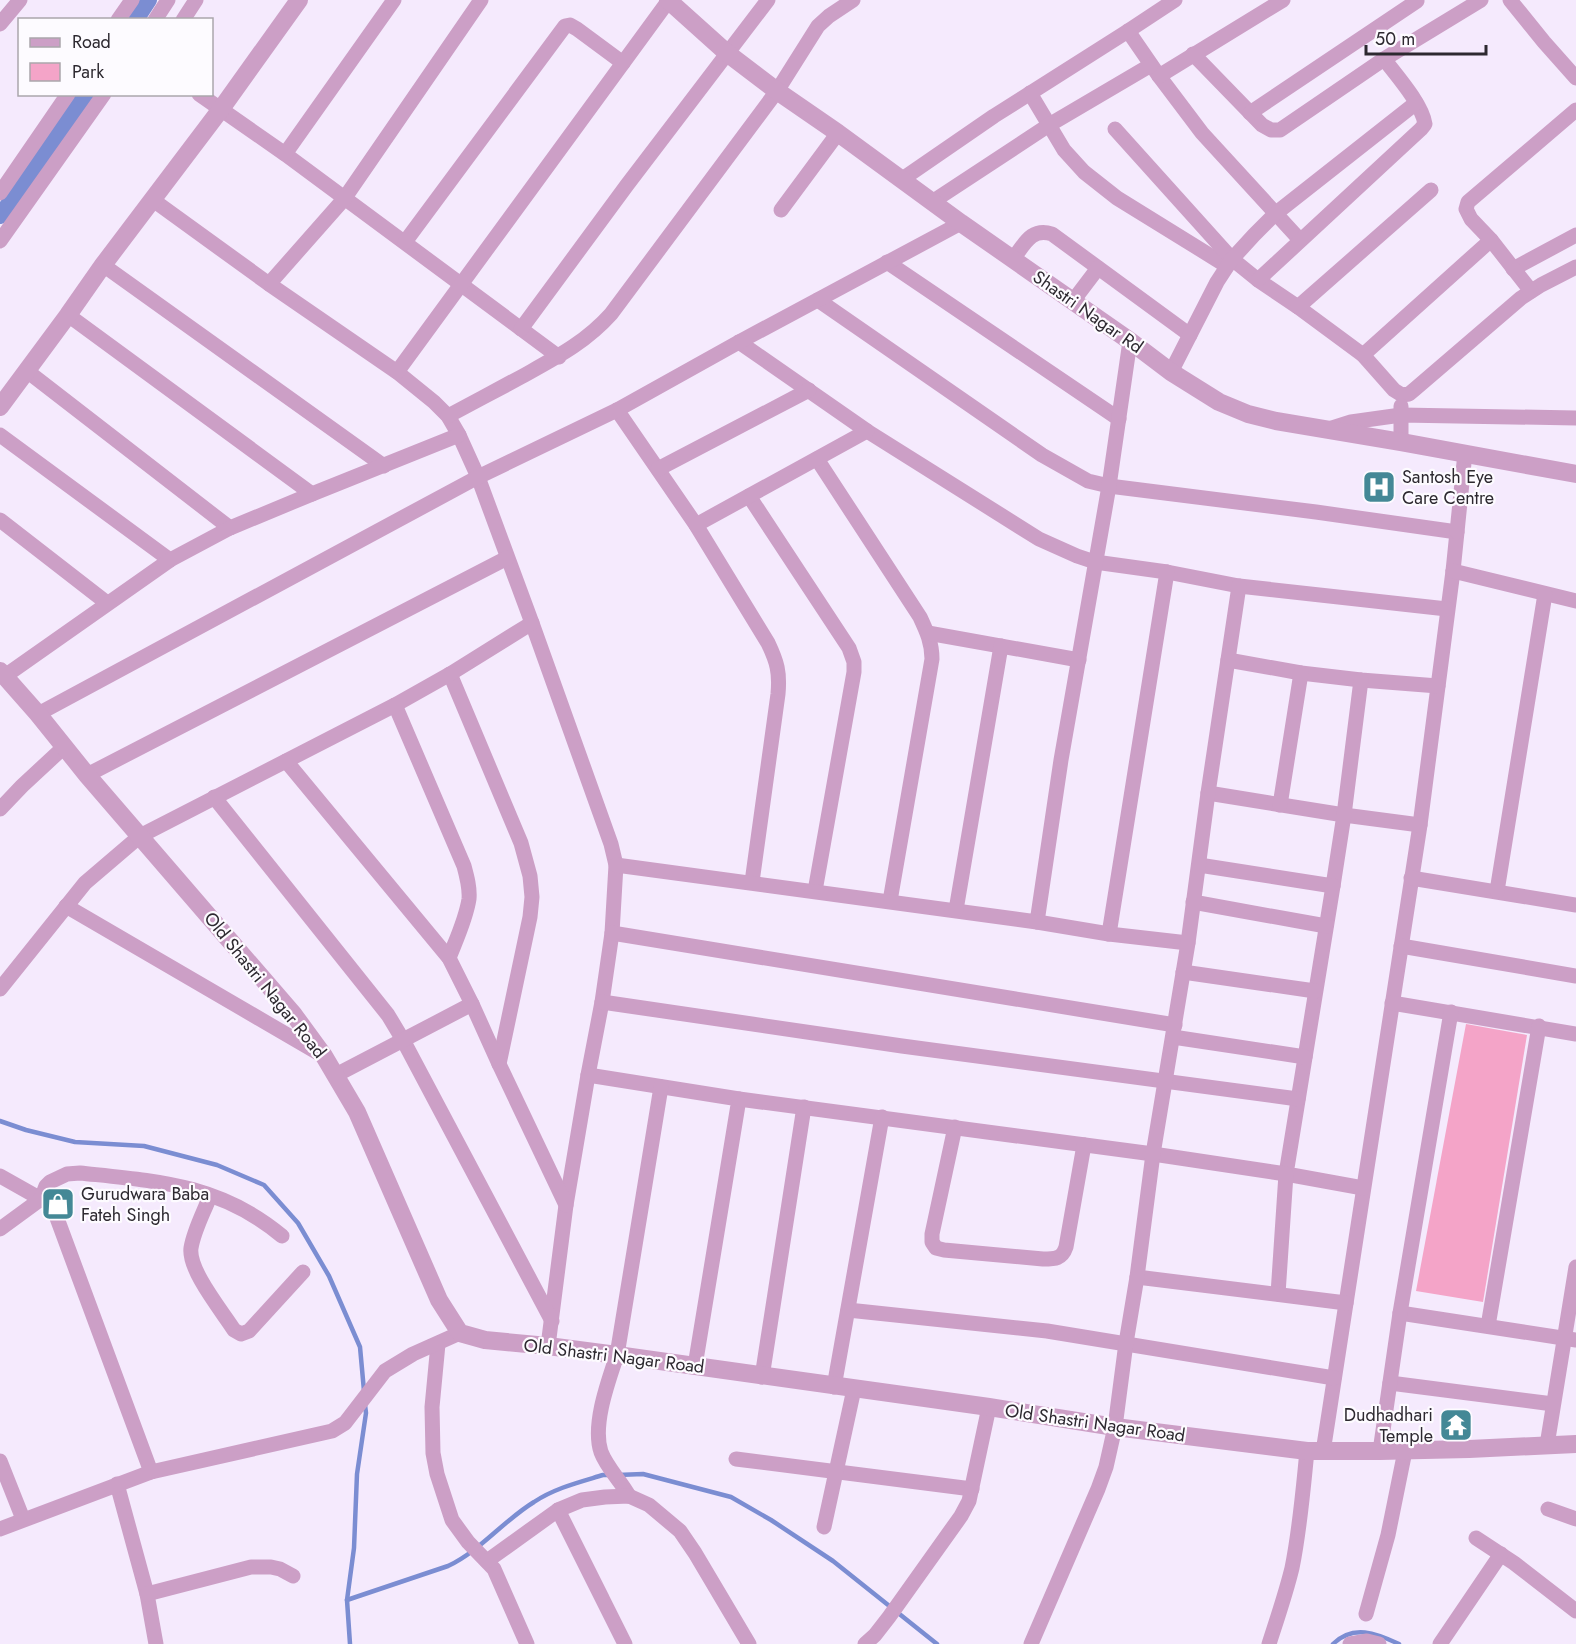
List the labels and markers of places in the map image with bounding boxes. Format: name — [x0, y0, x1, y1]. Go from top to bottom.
place label: Santosh Eye Care Centre — [1402, 464, 1494, 511]
hospital icon: Santosh Eye Care Centre — [1361, 469, 1397, 505]
place label: Gurudwara Baba Fateh Singh — [81, 1181, 209, 1228]
shop icon: Gurudwara Baba Fateh Singh — [40, 1186, 76, 1222]
place label: Dudhadhari Temple — [1344, 1402, 1433, 1449]
temple icon: Dudhadhari Temple — [1438, 1407, 1474, 1443]

